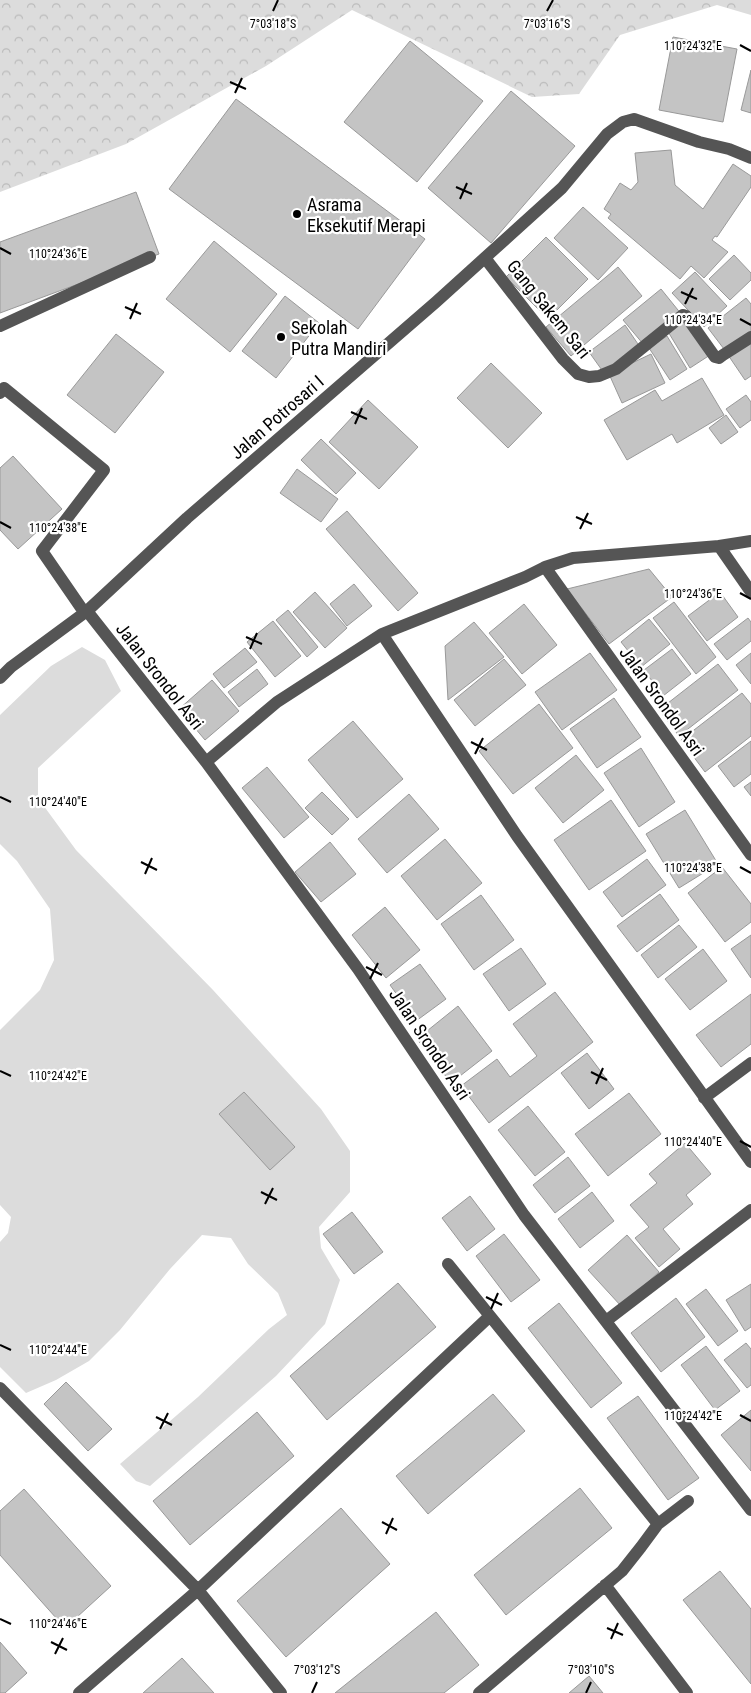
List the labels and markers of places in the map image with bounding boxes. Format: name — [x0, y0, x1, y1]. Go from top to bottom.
place label: Asrama Eksekutif Merapi — [307, 194, 426, 236]
marker: Asrama Eksekutif Merapi — [291, 208, 303, 220]
place label: Sekolah Putra Mandiri — [291, 317, 387, 359]
marker: Sekolah Putra Mandiri — [275, 331, 287, 343]

